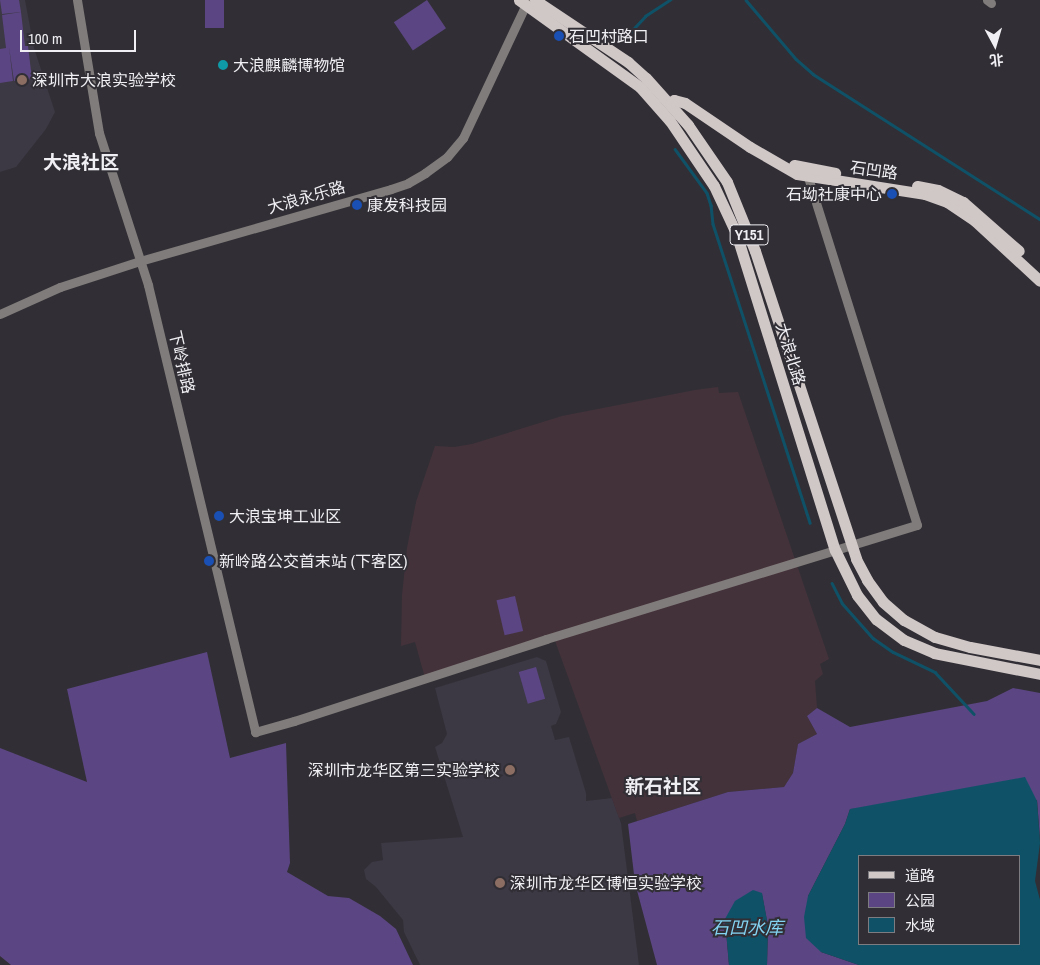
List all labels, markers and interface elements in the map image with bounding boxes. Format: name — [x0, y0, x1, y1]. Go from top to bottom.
scale bar — [22, 20, 139, 52]
north arrow — [970, 20, 1020, 70]
place label: 石凹村路口 — [569, 26, 649, 46]
text: 100 m — [28, 28, 62, 49]
marker: 石凹村路口 — [553, 30, 565, 42]
text: 北 — [989, 50, 1004, 70]
place label: 大浪麒麟博物馆 — [233, 55, 345, 75]
marker: 大浪麒麟博物馆 — [217, 59, 229, 71]
place label: 深圳市大浪实验学校 — [32, 70, 176, 90]
marker: 深圳市大浪实验学校 — [16, 74, 28, 86]
district label: 大浪社区 — [43, 152, 119, 174]
street label: 石凹路 — [849, 157, 899, 183]
street label: 大浪永乐路 — [265, 177, 347, 217]
place label: 石坳社康中心 — [786, 184, 882, 204]
marker: 石坳社康中心 — [886, 188, 898, 200]
place label: 康发科技园 — [367, 195, 447, 215]
marker: 康发科技园 — [351, 199, 363, 211]
road number: Y151 — [729, 222, 769, 248]
street label: 大浪北路 — [772, 321, 810, 387]
street label: 下岭排路 — [165, 329, 199, 395]
place label: 大浪宝坤工业区 — [229, 506, 341, 526]
marker: 大浪宝坤工业区 — [213, 510, 225, 522]
place label: 新岭路公交首末站 (下客区) — [219, 551, 407, 571]
marker: 新岭路公交首末站 (下客区) — [203, 555, 215, 567]
place label: 深圳市龙华区第三实验学校 — [308, 760, 500, 780]
marker: 深圳市龙华区第三实验学校 — [504, 764, 516, 776]
district label: 新石社区 — [625, 776, 701, 798]
legend — [858, 855, 1020, 945]
text: 道路 — [905, 865, 935, 886]
place label: 深圳市龙华区博恒实验学校 — [510, 873, 702, 893]
marker: 深圳市龙华区博恒实验学校 — [494, 877, 506, 889]
text: 公园 — [905, 890, 935, 911]
text: 水域 — [905, 915, 935, 936]
water label: 石凹水库 — [711, 917, 783, 939]

